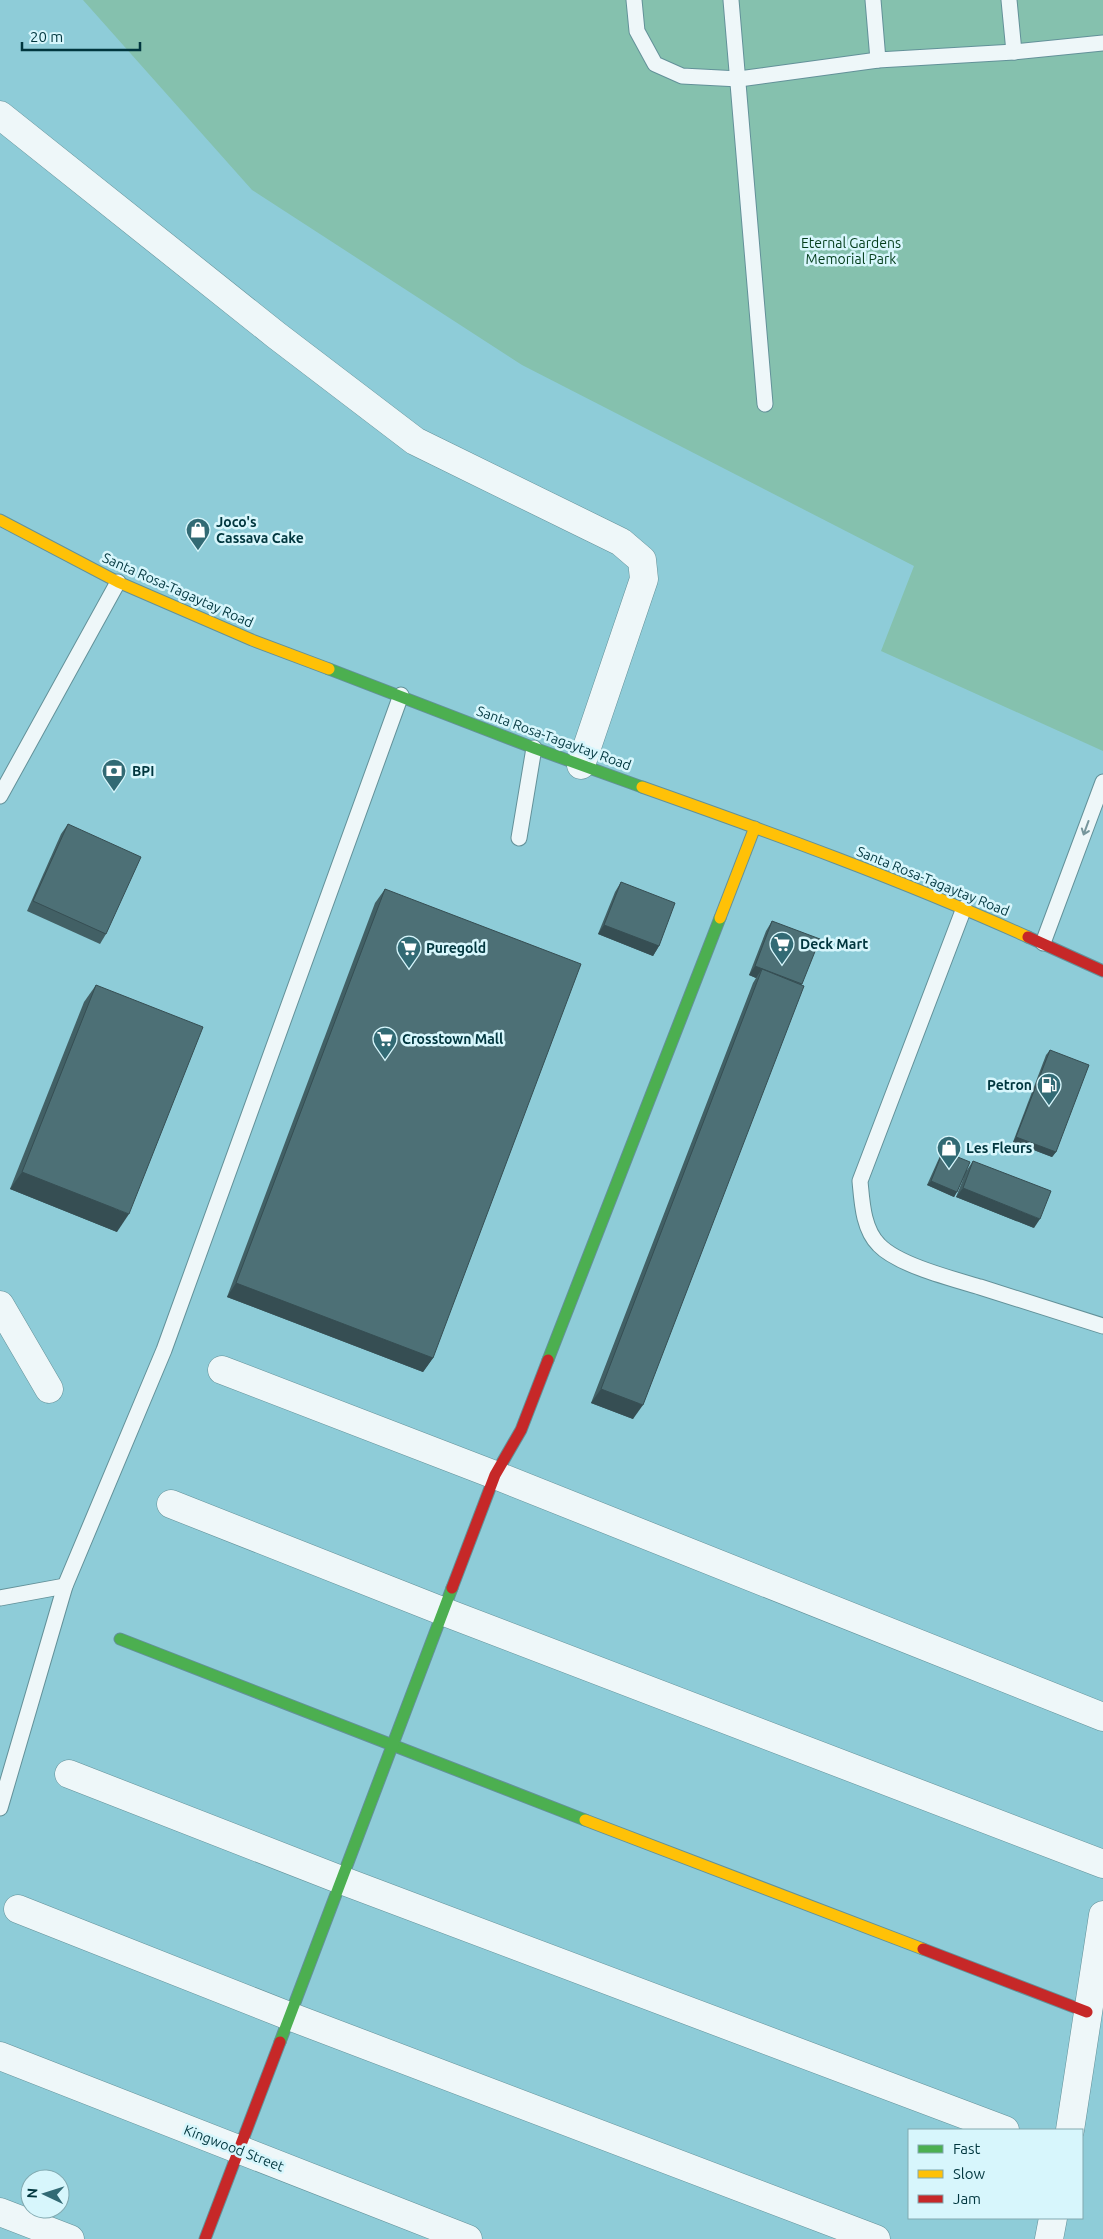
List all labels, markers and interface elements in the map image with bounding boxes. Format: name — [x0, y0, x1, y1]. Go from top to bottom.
scale bar — [22, 20, 140, 52]
text: 20 m — [30, 28, 63, 45]
park label: Eternal Gardens Memorial Park — [801, 235, 901, 267]
place label: Joco's Cassava Cake — [216, 514, 304, 546]
shop icon: Joco's Cassava Cake — [185, 517, 211, 551]
street label: Santa Rosa-Tagaytay Road — [100, 549, 256, 631]
street label: Santa Rosa-Tagaytay Road — [475, 703, 633, 773]
bank icon: BPI — [101, 758, 127, 792]
place label: BPI — [132, 763, 154, 779]
one-way arrow — [1081, 820, 1090, 835]
street label: Santa Rosa-Tagaytay Road — [854, 843, 1012, 919]
supermarket icon: Deck Mart — [769, 931, 795, 965]
supermarket icon: Puregold — [396, 935, 422, 969]
place label: Deck Mart — [800, 936, 868, 952]
place label: Puregold — [426, 940, 486, 956]
supermarket icon: Crosstown Mall — [372, 1026, 398, 1060]
place label: Crosstown Mall — [402, 1031, 503, 1047]
fuel station icon: Petron — [1036, 1072, 1062, 1106]
place label: Petron — [987, 1077, 1032, 1093]
shop icon: Les Fleurs — [936, 1135, 962, 1169]
place label: Les Fleurs — [966, 1140, 1033, 1156]
street label: Kingwood Street — [182, 2122, 287, 2175]
legend — [908, 2129, 1083, 2219]
text: Fast — [953, 2140, 981, 2157]
text: Slow — [953, 2165, 986, 2182]
north arrow — [20, 2169, 70, 2219]
text: N — [24, 2187, 40, 2199]
text: Jam — [953, 2190, 981, 2207]

